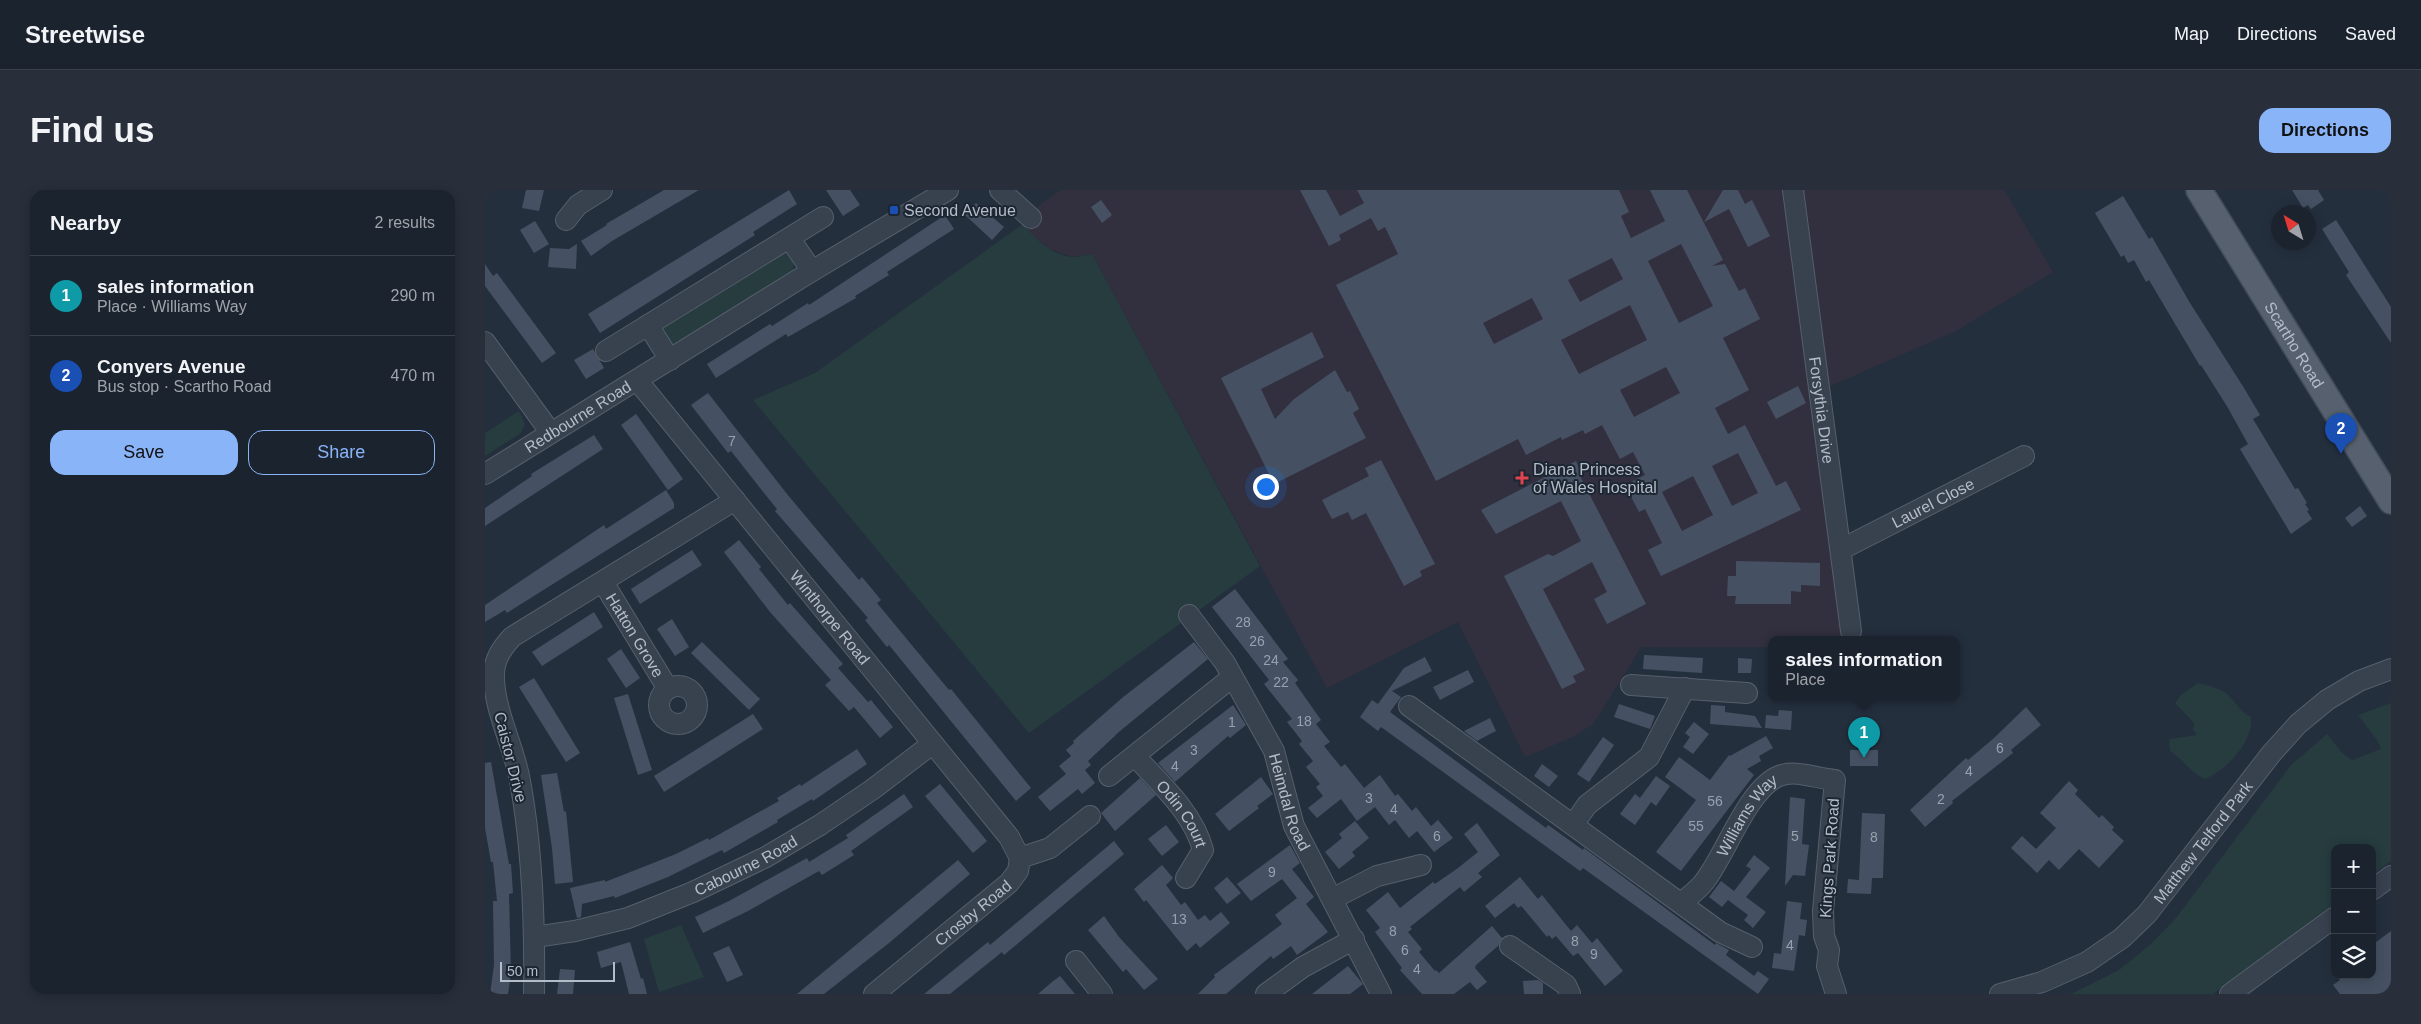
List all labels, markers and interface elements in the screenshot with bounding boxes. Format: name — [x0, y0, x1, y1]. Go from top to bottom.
text: Streetwise — [25, 21, 145, 48]
text: Map — [2174, 24, 2209, 44]
text: Directions — [2237, 24, 2317, 44]
text: Saved — [2345, 24, 2396, 44]
button: Directions — [2259, 108, 2391, 153]
text: Find us — [30, 110, 154, 149]
place label: Second Avenue — [904, 202, 1016, 219]
marker: Second Avenue — [888, 204, 900, 216]
north arrow — [2271, 205, 2316, 250]
text: Nearby — [50, 211, 121, 234]
text: 2 results — [375, 214, 435, 231]
text: sales information — [97, 276, 254, 297]
text: 1 — [62, 287, 70, 304]
text: 290 m — [391, 287, 435, 304]
text: Place · Williams Way — [97, 298, 247, 315]
street label: Scartho Road — [2261, 299, 2327, 391]
text: Conyers Avenue — [97, 356, 246, 377]
street label: Forsythia Drive — [1806, 356, 1837, 465]
text: 2 — [62, 367, 70, 384]
text: 470 m — [391, 367, 435, 384]
text: Bus stop · Scartho Road — [97, 378, 271, 395]
street label: Redbourne Road — [522, 378, 634, 456]
pin: 2 — [2325, 413, 2357, 454]
button: Save — [50, 430, 238, 475]
button: Share — [248, 430, 435, 475]
house number: 7 — [728, 433, 736, 449]
place label: Diana Princess of Wales Hospital — [1533, 461, 1657, 496]
marker: Diana Princess of Wales Hospital — [1515, 471, 1529, 485]
your location — [1253, 474, 1279, 500]
street label: Laurel Close — [1889, 475, 1977, 531]
street label: Winthorpe Road — [787, 567, 873, 668]
street label: Hatton Grove — [603, 590, 667, 680]
house number: 28 — [1235, 614, 1251, 630]
house number: 26 — [1249, 633, 1265, 649]
popup — [1768, 636, 1960, 701]
text: sales information — [1785, 649, 1943, 670]
house number: 24 — [1263, 652, 1279, 668]
text: Place — [1785, 671, 1825, 688]
house number: 22 — [1273, 674, 1289, 690]
street label: Caistor Drive — [491, 710, 530, 804]
house number: 18 — [1296, 713, 1312, 729]
house number: 1 — [1228, 714, 1236, 730]
pin: 1 — [1848, 717, 1880, 758]
house number: 6 — [1996, 740, 2004, 756]
house number: 3 — [1190, 742, 1198, 758]
street label: Heimdal Road — [1266, 751, 1313, 854]
house number: 4 — [1171, 758, 1179, 774]
house number: 4 — [1965, 763, 1973, 779]
street label: Williams Way — [1714, 771, 1780, 859]
street label: Odin Court — [1153, 777, 1210, 850]
street label: Matthew Telford Park — [2150, 777, 2256, 907]
house number: 3 — [1365, 790, 1373, 806]
house number: 2 — [1937, 791, 1945, 807]
house number: 56 — [1707, 793, 1723, 809]
street label: Kings Park Road — [1817, 798, 1842, 919]
house number: 4 — [1390, 801, 1398, 817]
house number: 55 — [1688, 818, 1704, 834]
house number: 6 — [1433, 828, 1441, 844]
house number: 5 — [1791, 828, 1799, 844]
house number: 8 — [1870, 829, 1878, 845]
street label: Cabourne Road — [692, 833, 800, 899]
map controls — [2331, 844, 2376, 979]
button: + — [2331, 844, 2376, 889]
house number: 9 — [1268, 864, 1276, 880]
street label: Crosby Road — [932, 877, 1015, 949]
button: − — [2331, 889, 2376, 934]
house number: 13 — [1171, 911, 1187, 927]
house number: 8 — [1389, 923, 1397, 939]
house number: 8 — [1571, 933, 1579, 949]
button: layers — [2331, 934, 2376, 979]
house number: 4 — [1786, 937, 1794, 953]
house number: 6 — [1401, 942, 1409, 958]
house number: 9 — [1590, 946, 1598, 962]
scale bar — [500, 959, 615, 982]
house number: 4 — [1413, 961, 1421, 977]
text: 50 m — [507, 963, 538, 979]

